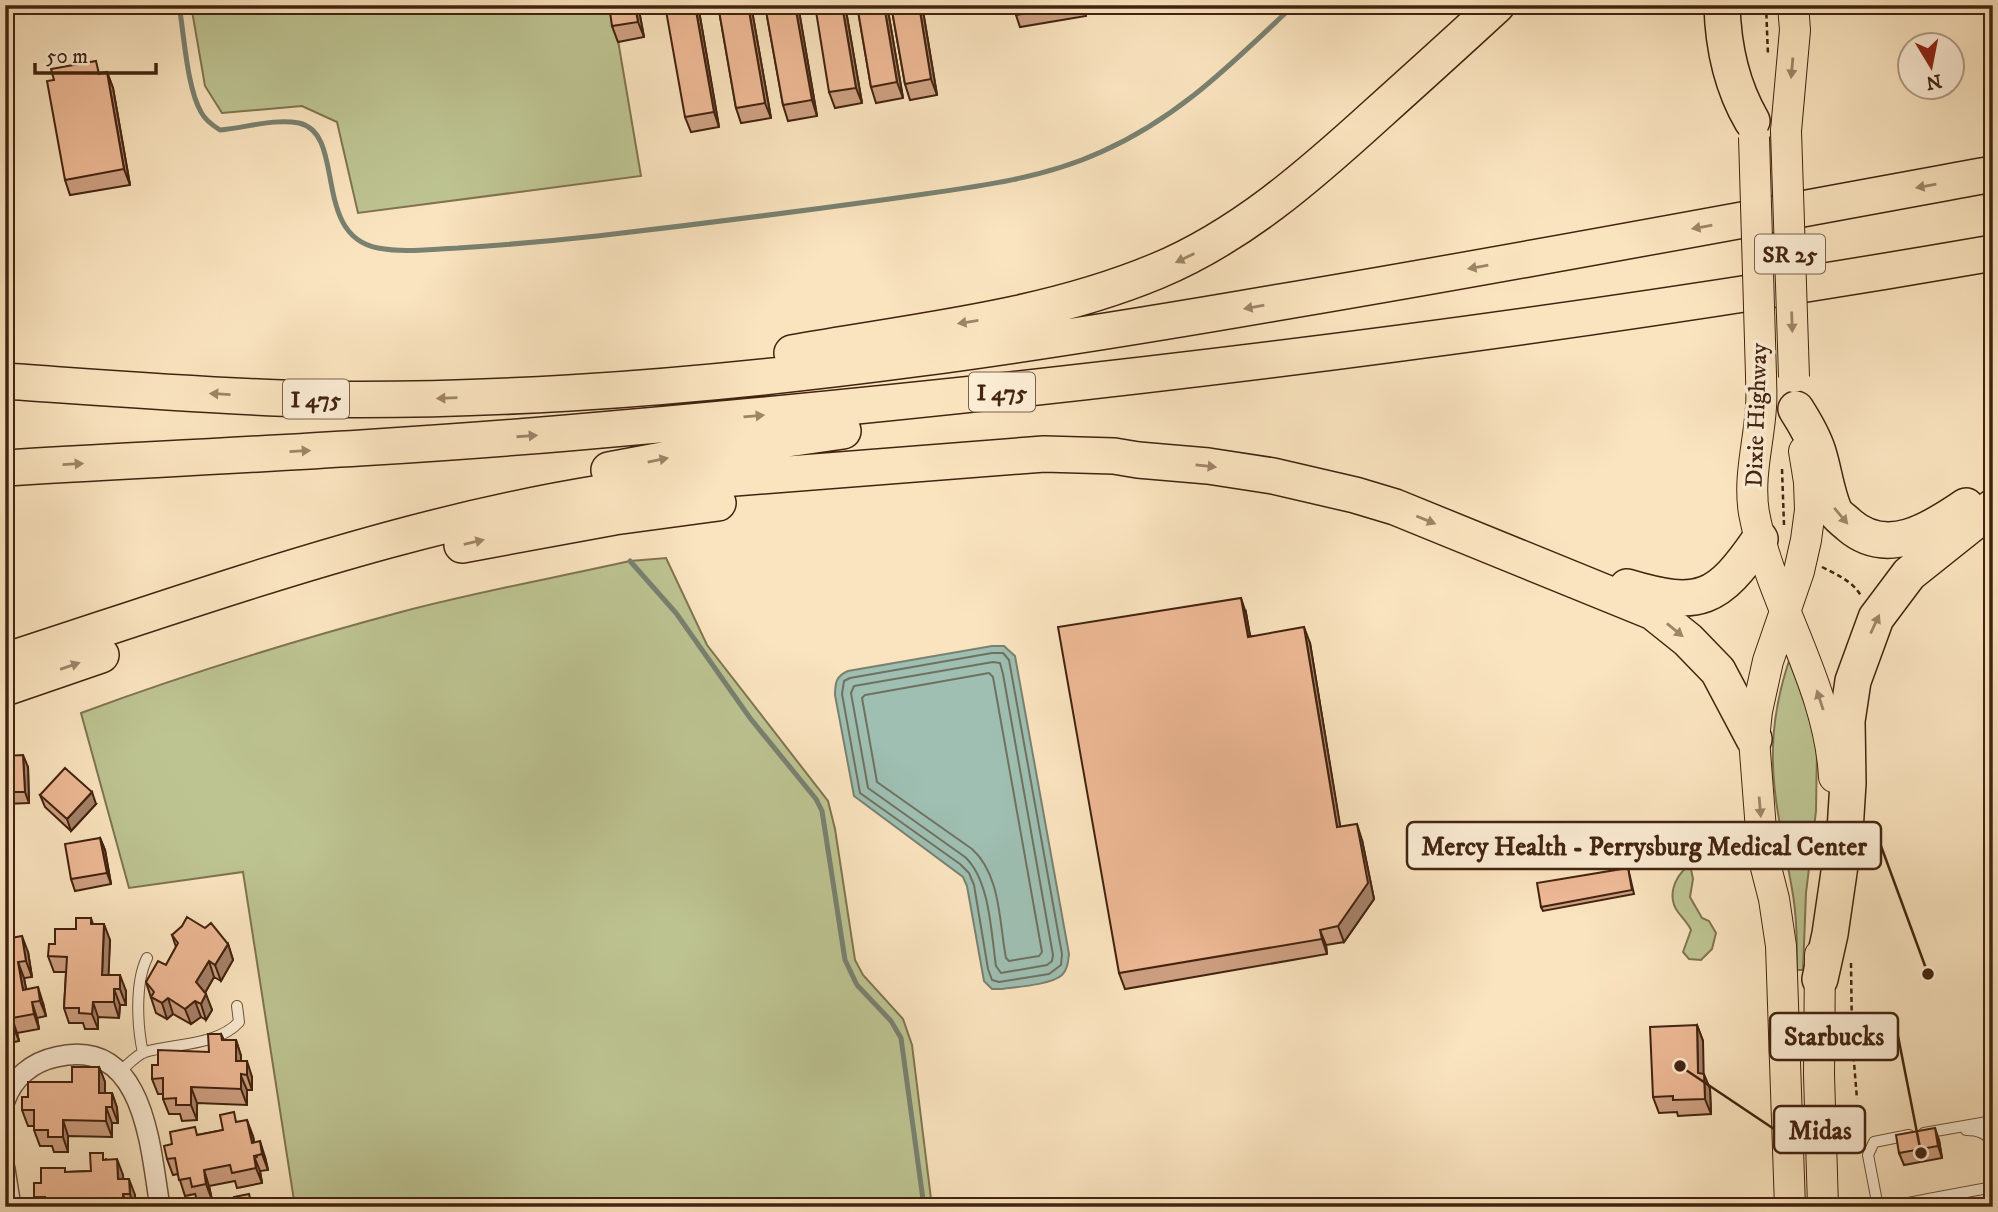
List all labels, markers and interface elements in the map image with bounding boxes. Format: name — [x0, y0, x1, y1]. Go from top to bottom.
scale bar — [35, 32, 156, 76]
north arrow — [1896, 32, 1966, 102]
text: 50 m — [46, 44, 88, 70]
one-way arrow — [1786, 57, 1797, 79]
text: N — [1924, 69, 1943, 94]
one-way arrow — [1915, 181, 1937, 192]
one-way arrow — [1691, 221, 1713, 232]
road number: SR 25 — [1755, 234, 1825, 274]
one-way arrow — [1175, 252, 1195, 263]
one-way arrow — [1467, 262, 1489, 273]
one-way arrow — [1243, 302, 1265, 313]
one-way arrow — [1787, 311, 1798, 333]
one-way arrow — [957, 317, 979, 328]
street label: Dixie Highway — [1739, 342, 1775, 488]
road number: I 475 — [969, 372, 1035, 412]
road number: I 475 — [283, 380, 349, 418]
one-way arrow — [209, 388, 231, 399]
one-way arrow — [436, 392, 458, 403]
one-way arrow — [743, 410, 765, 421]
one-way arrow — [517, 430, 539, 441]
one-way arrow — [290, 445, 312, 456]
one-way arrow — [647, 454, 669, 465]
one-way arrow — [63, 459, 85, 470]
one-way arrow — [1195, 461, 1217, 472]
one-way arrow — [1833, 507, 1849, 525]
one-way arrow — [1416, 514, 1437, 525]
one-way arrow — [463, 537, 485, 548]
one-way arrow — [1869, 614, 1881, 634]
one-way arrow — [1667, 622, 1684, 637]
one-way arrow — [59, 660, 80, 671]
one-way arrow — [1814, 690, 1825, 711]
one-way arrow — [1755, 797, 1766, 819]
callout: Mercy Health - Perrysburg Medical Center — [1407, 822, 1881, 869]
text: Mercy Health - Perrysburg Medical Center — [1421, 831, 1867, 864]
callout: Starbucks — [1770, 1013, 1898, 1060]
text: Starbucks — [1784, 1021, 1884, 1054]
callout: Midas — [1774, 1106, 1865, 1153]
text: Midas — [1788, 1115, 1852, 1148]

